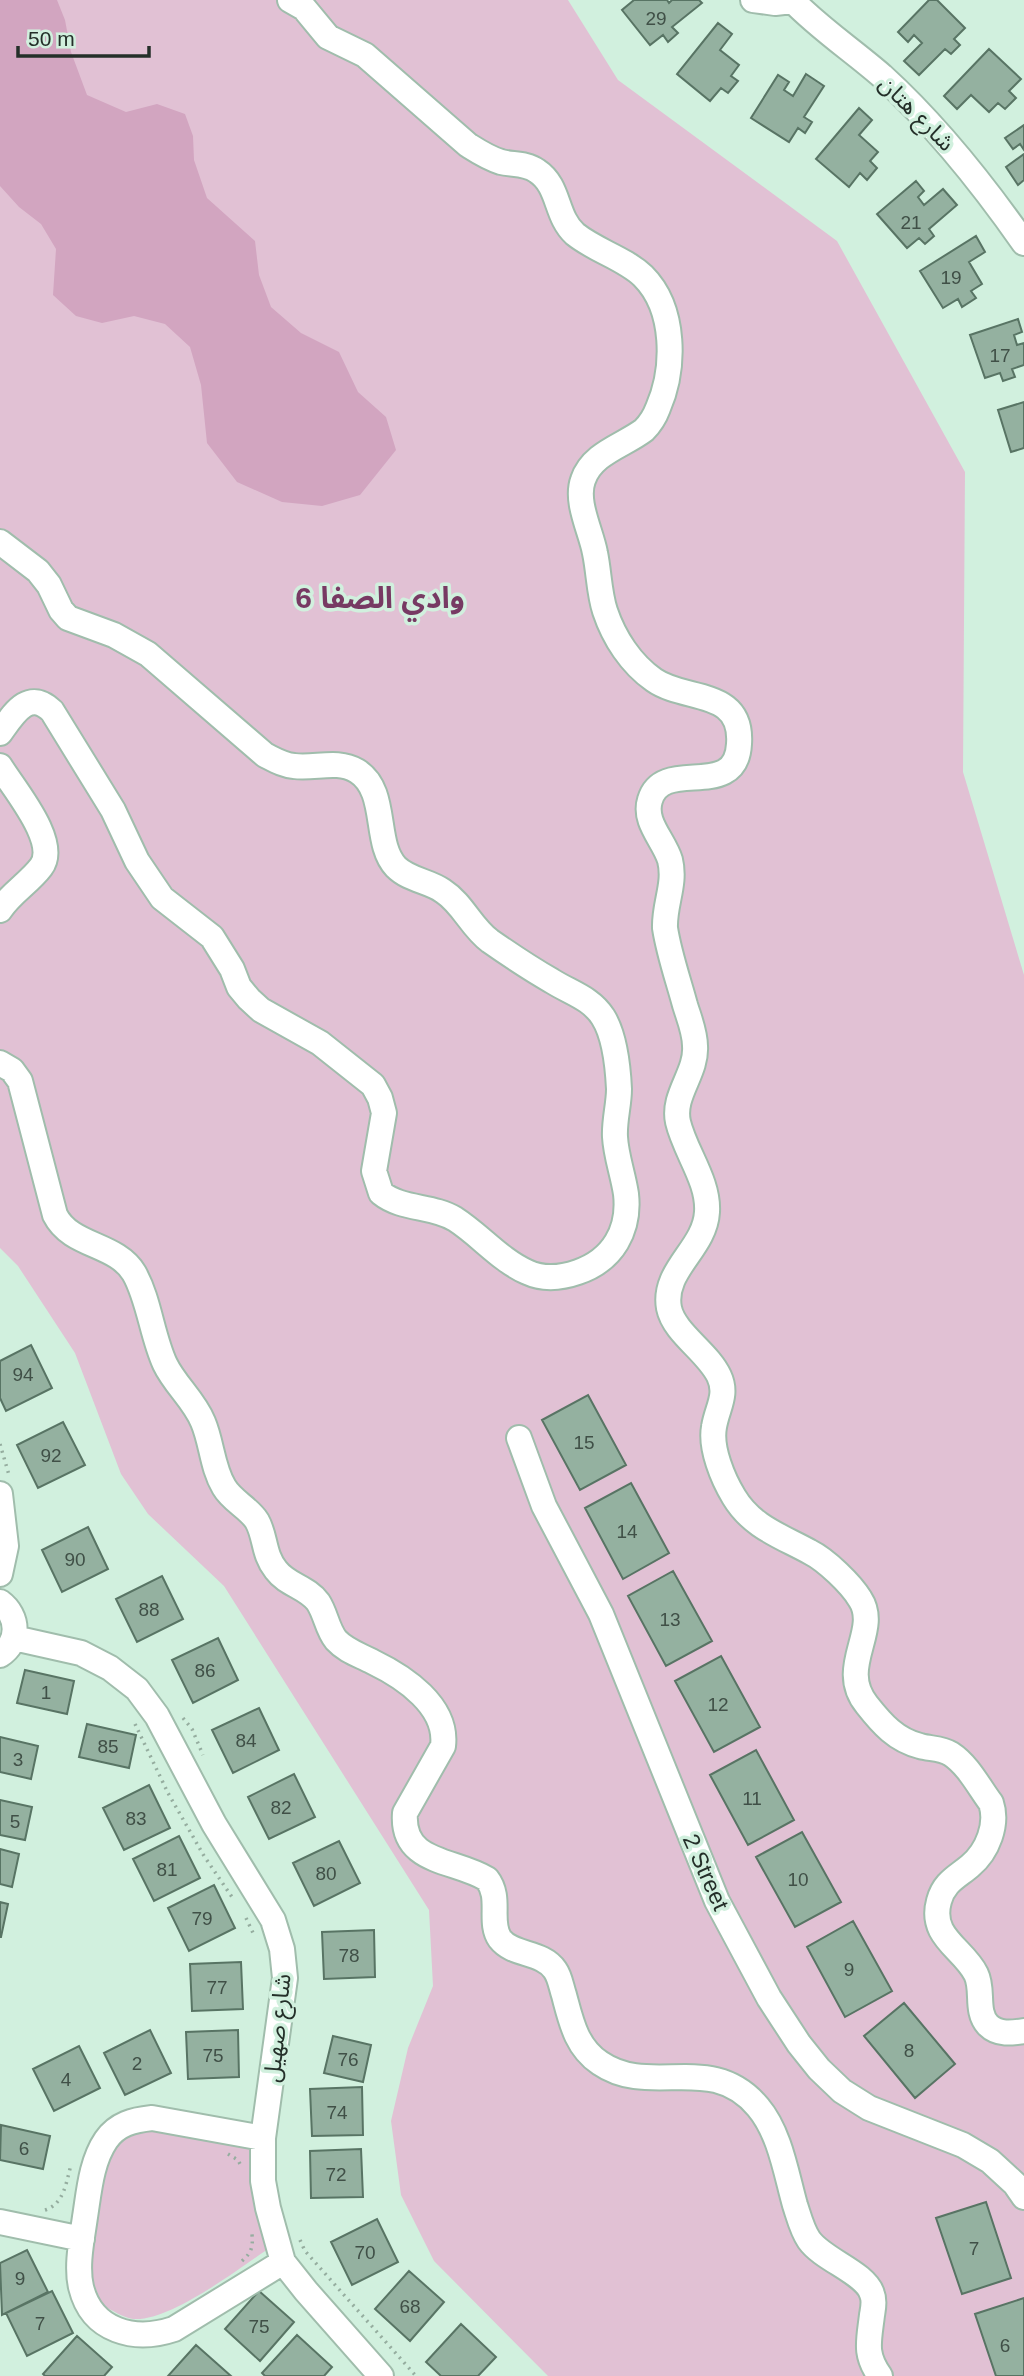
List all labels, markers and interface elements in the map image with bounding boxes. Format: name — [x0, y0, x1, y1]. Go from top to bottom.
house number: 29 — [645, 8, 667, 29]
scale bar — [18, 14, 149, 58]
text: 50 m — [28, 27, 75, 50]
street label: شارع هتان — [871, 70, 960, 159]
house number: 21 — [900, 212, 922, 233]
house number: 19 — [940, 267, 962, 288]
house number: 17 — [989, 345, 1011, 366]
district label: وادي الصفا 6 — [295, 581, 465, 622]
house number: 94 — [12, 1364, 34, 1385]
house number: 15 — [573, 1432, 595, 1453]
house number: 92 — [40, 1445, 62, 1466]
house number: 14 — [616, 1521, 638, 1542]
house number: 90 — [64, 1549, 86, 1570]
house number: 88 — [138, 1599, 160, 1620]
house number: 13 — [659, 1609, 681, 1630]
house number: 86 — [194, 1660, 216, 1681]
house number: 1 — [41, 1682, 51, 1703]
house number: 12 — [707, 1694, 729, 1715]
house number: 84 — [235, 1730, 257, 1751]
house number: 85 — [97, 1736, 119, 1757]
house number: 3 — [13, 1749, 23, 1770]
house number: 11 — [742, 1788, 762, 1809]
house number: 82 — [270, 1797, 292, 1818]
house number: 83 — [125, 1808, 147, 1829]
house number: 5 — [10, 1811, 20, 1832]
street label: 2 Street — [678, 1830, 735, 1915]
house number: 81 — [156, 1859, 178, 1880]
house number: 80 — [315, 1863, 337, 1884]
house number: 10 — [787, 1869, 809, 1890]
house number: 79 — [191, 1908, 213, 1929]
house number: 78 — [338, 1945, 360, 1966]
house number: 9 — [844, 1959, 854, 1980]
street label: شارع صهيل — [258, 1972, 300, 2084]
house number: 77 — [206, 1977, 228, 1998]
house number: 8 — [904, 2040, 914, 2061]
house number: 75 — [202, 2045, 224, 2066]
house number: 76 — [337, 2049, 359, 2070]
house number: 2 — [132, 2053, 142, 2074]
house number: 4 — [61, 2069, 72, 2090]
house number: 74 — [326, 2102, 348, 2123]
house number: 6 — [19, 2138, 29, 2159]
house number: 72 — [325, 2164, 347, 2185]
house number: 7 — [969, 2238, 979, 2259]
house number: 70 — [354, 2242, 376, 2263]
house number: 9 — [15, 2268, 25, 2289]
house number: 68 — [399, 2296, 421, 2317]
house number: 7 — [35, 2313, 45, 2334]
house number: 75 — [248, 2316, 270, 2337]
house number: 6 — [1000, 2335, 1010, 2356]

